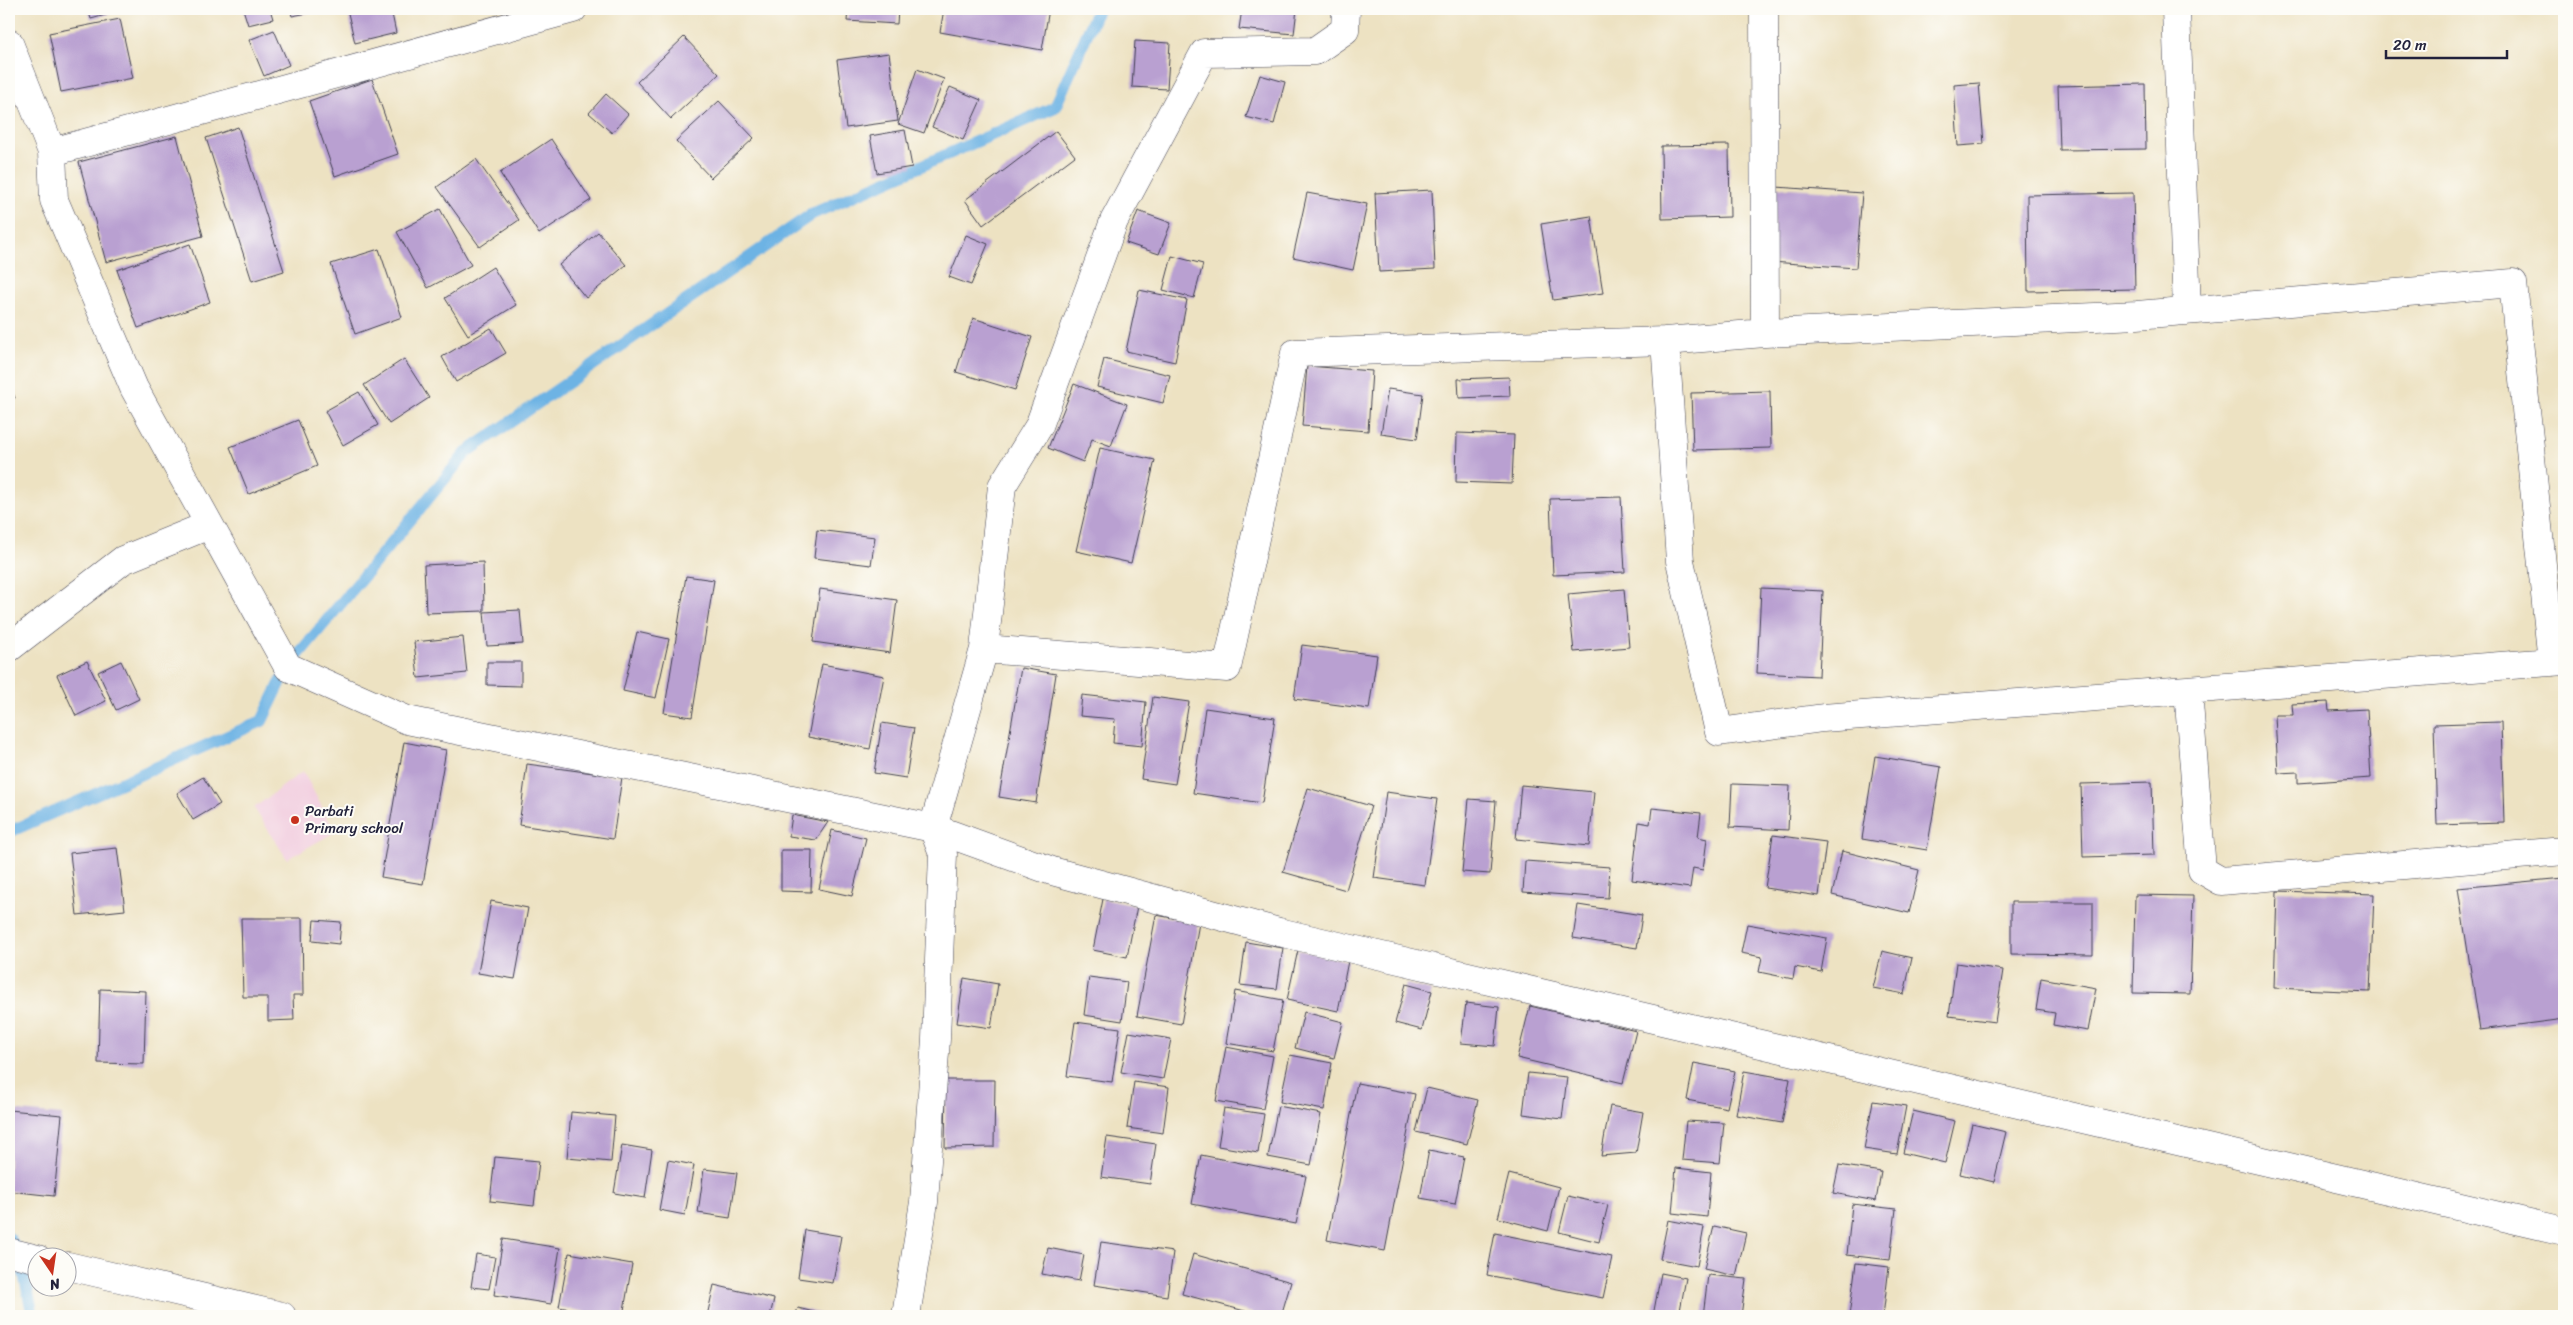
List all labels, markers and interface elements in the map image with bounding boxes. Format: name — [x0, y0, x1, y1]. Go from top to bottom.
scale bar — [2386, 28, 2507, 60]
text: 20 m — [2393, 32, 2427, 58]
place label: Parbati Primary school — [305, 798, 404, 841]
marker: Parbati Primary school — [289, 814, 301, 826]
north arrow — [28, 1248, 78, 1298]
text: N — [47, 1271, 63, 1298]

